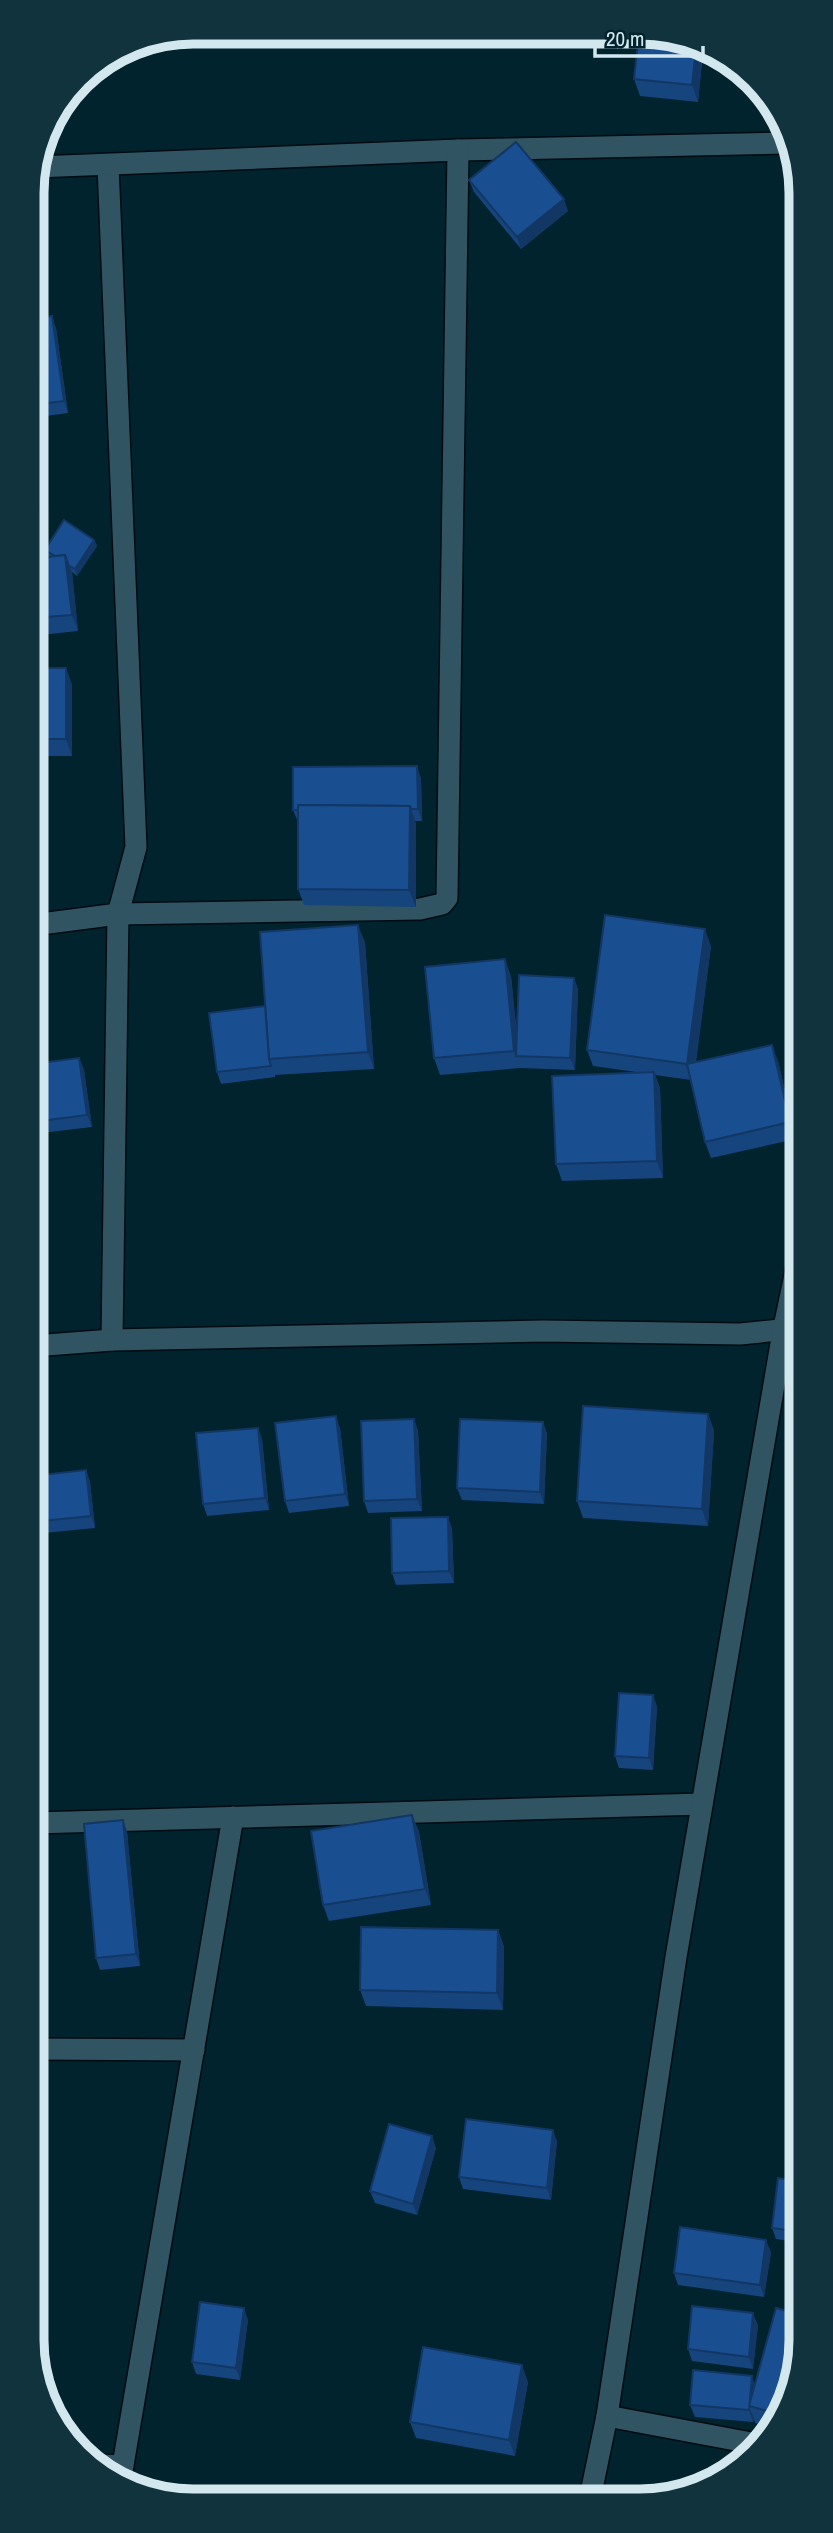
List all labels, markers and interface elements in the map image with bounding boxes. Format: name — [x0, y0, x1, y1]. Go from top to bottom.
scale bar — [595, 14, 704, 58]
text: 20 m — [606, 24, 644, 53]

